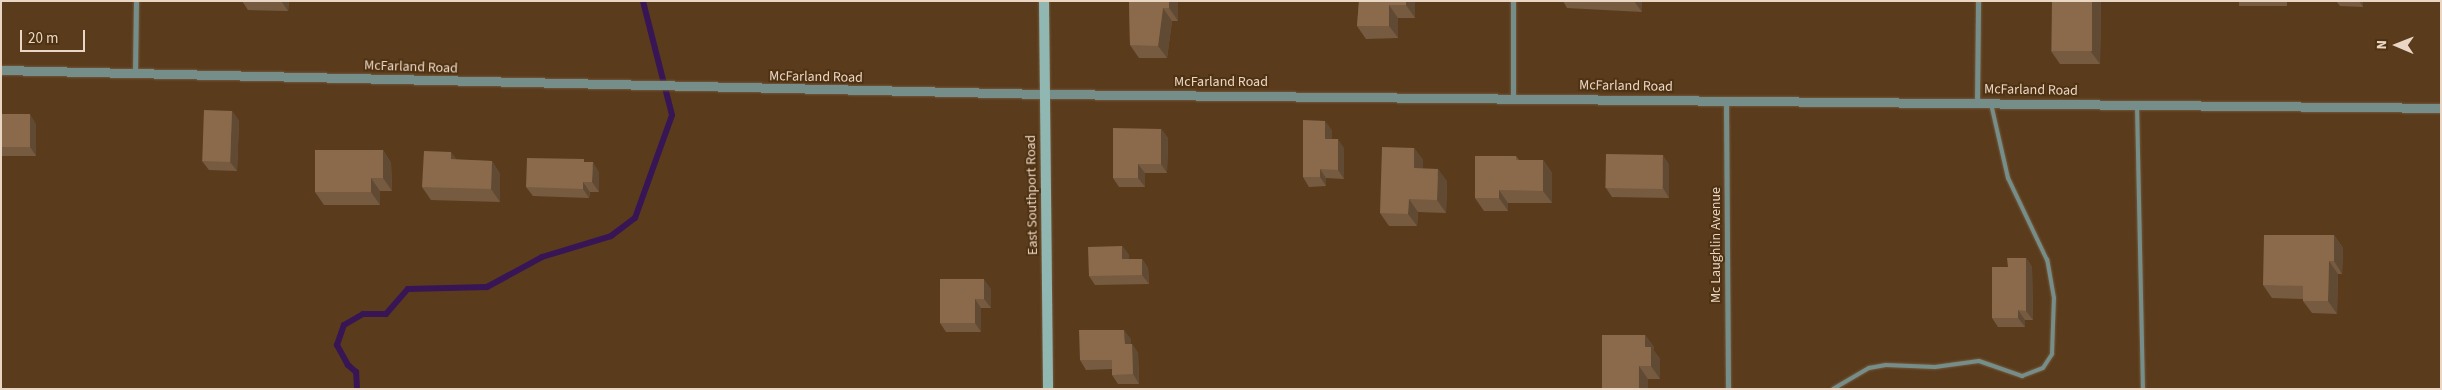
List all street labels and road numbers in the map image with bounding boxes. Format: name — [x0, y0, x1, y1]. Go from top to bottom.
street label: McFarland Road — [364, 57, 458, 77]
street label: McFarland Road — [769, 68, 863, 86]
street label: McFarland Road — [1174, 74, 1268, 90]
street label: McFarland Road — [1579, 77, 1673, 95]
street label: McFarland Road — [1984, 81, 2078, 99]
street label: East Southport Road — [1023, 135, 1041, 255]
street label: Mc Laughlin Avenue — [1708, 187, 1724, 303]

